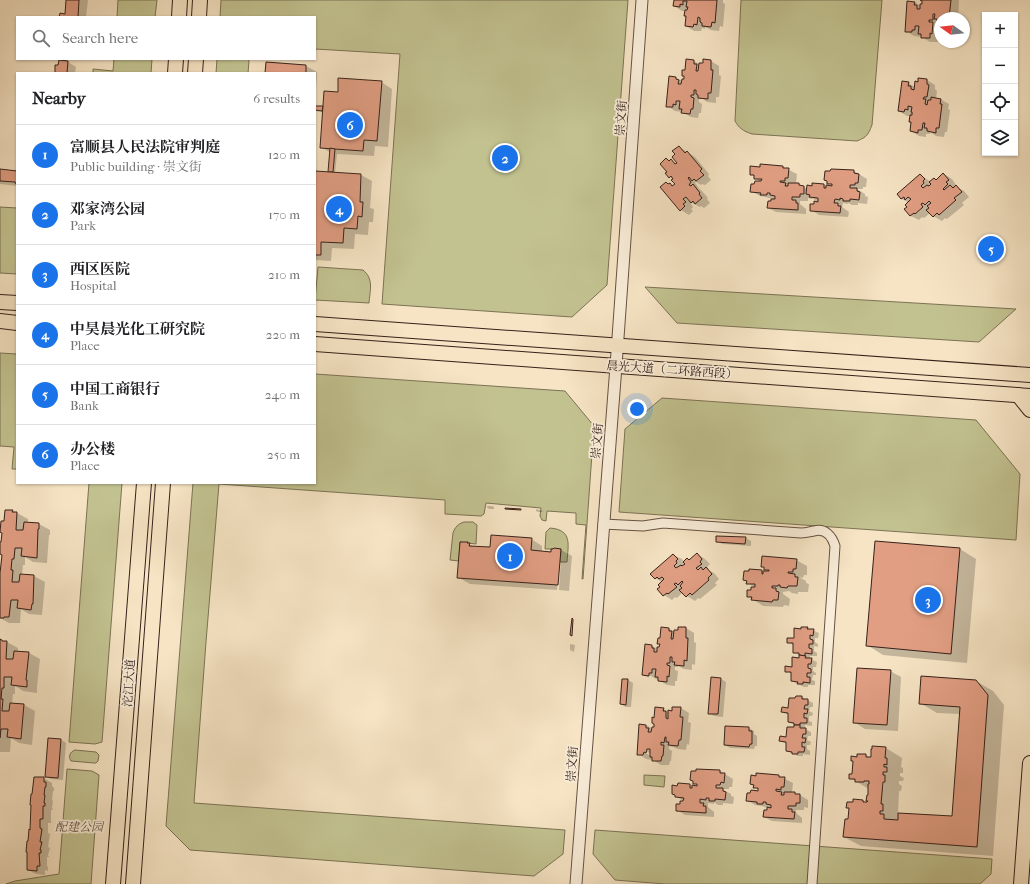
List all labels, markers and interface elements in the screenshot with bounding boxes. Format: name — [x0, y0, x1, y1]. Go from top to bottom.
north arrow — [934, 12, 970, 48]
map controls — [982, 12, 1018, 156]
button: + — [982, 12, 1018, 48]
search box — [16, 16, 316, 60]
icon: search — [30, 27, 52, 49]
text: Search here — [62, 29, 138, 47]
button: − — [982, 48, 1018, 84]
button: locate — [982, 84, 1018, 120]
text: Nearby — [32, 88, 86, 108]
text: 6 results — [253, 91, 300, 106]
street label: 崇文街 — [613, 99, 629, 136]
pin: 6 — [337, 110, 363, 140]
button: layers — [982, 120, 1018, 156]
text: 富顺县人民法院审判庭 — [70, 138, 220, 156]
pin: 2 — [492, 143, 518, 173]
text: 1 — [43, 147, 47, 162]
text: 120 m — [268, 147, 300, 162]
text: Public building · 崇文街 — [70, 159, 202, 174]
pin: 4 — [326, 194, 352, 224]
text: 邓家湾公园 — [70, 200, 145, 218]
text: 2 — [42, 207, 48, 222]
text: 170 m — [268, 207, 300, 222]
text: Park — [70, 218, 96, 233]
pin: 5 — [978, 234, 1004, 264]
text: 西区医院 — [70, 260, 130, 278]
text: 3 — [42, 267, 48, 282]
text: 210 m — [268, 267, 300, 282]
text: Hospital — [70, 278, 117, 293]
text: 中昊晨光化工研究院 — [70, 320, 205, 338]
text: 4 — [41, 327, 49, 342]
text: 220 m — [266, 327, 300, 342]
text: Place — [70, 338, 100, 353]
street label: 晨光大道（二环路西段） — [606, 358, 738, 382]
text: 中国工商银行 — [70, 380, 160, 398]
text: 5 — [42, 387, 48, 402]
text: 240 m — [265, 387, 300, 402]
text: Bank — [70, 398, 99, 413]
your location — [627, 399, 647, 419]
street label: 崇文街 — [588, 421, 606, 460]
text: 办公楼 — [70, 440, 115, 458]
text: 6 — [41, 447, 49, 462]
text: 250 m — [267, 447, 300, 462]
text: Place — [70, 458, 100, 473]
pin: 1 — [497, 541, 523, 571]
pin: 3 — [915, 585, 941, 615]
street label: 沱江大道 — [120, 659, 138, 707]
street label: 崇文街 — [564, 745, 580, 782]
park label: 配建公园 — [55, 820, 105, 834]

